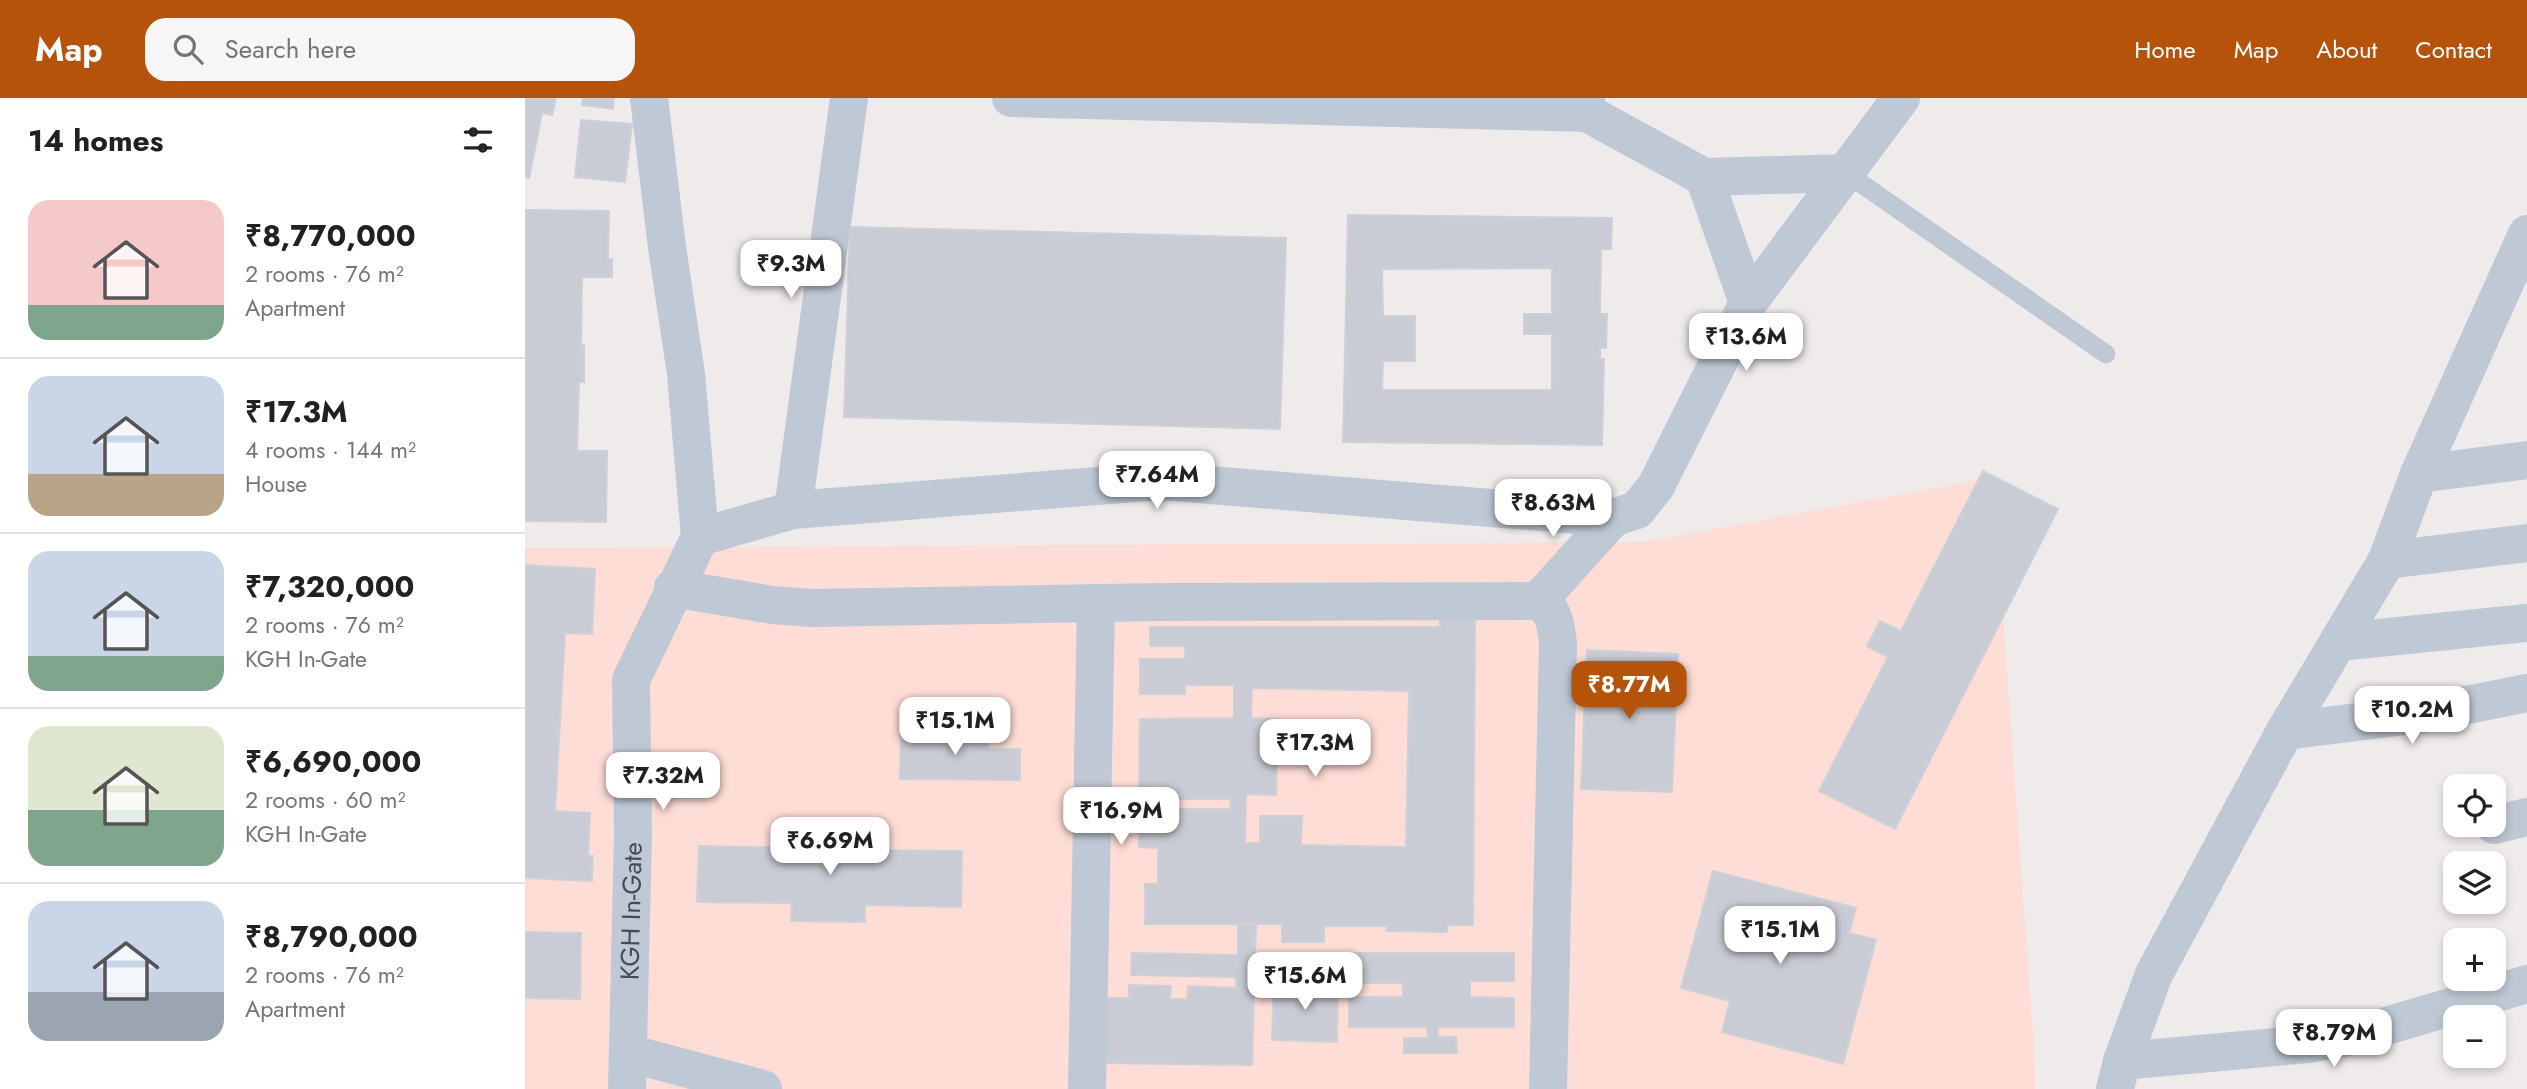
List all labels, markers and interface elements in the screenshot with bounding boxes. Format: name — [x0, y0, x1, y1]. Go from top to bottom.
search box — [145, 18, 635, 81]
text: Map — [35, 26, 103, 73]
icon: search — [169, 30, 207, 68]
text: Search here — [225, 30, 356, 68]
text: Home — [2134, 32, 2196, 67]
text: Map — [2234, 32, 2278, 67]
text: About — [2316, 32, 2377, 67]
text: Contact — [2415, 32, 2492, 67]
text: 14 homes — [28, 119, 163, 162]
icon: filters — [459, 121, 497, 159]
text: ₹8,770,000 — [245, 214, 416, 257]
icon: home — [84, 228, 168, 312]
pin: ₹9.3M — [742, 240, 840, 300]
text: ₹9.3M — [756, 246, 826, 280]
text: 2 rooms · 76 m² — [245, 257, 404, 291]
text: Apartment — [245, 291, 345, 325]
pin: ₹13.6M — [1689, 314, 1803, 373]
text: ₹13.6M — [1705, 319, 1787, 353]
text: ₹17.3M — [245, 390, 348, 433]
icon: home — [84, 404, 168, 488]
text: 4 rooms · 144 m² — [245, 433, 416, 467]
pin: ₹7.64M — [1100, 452, 1214, 511]
text: ₹7.64M — [1115, 457, 1199, 491]
text: House — [245, 467, 307, 501]
pin: ₹8.63M — [1496, 480, 1610, 539]
text: ₹8.63M — [1511, 485, 1595, 519]
text: ₹7,320,000 — [245, 565, 414, 608]
icon: home — [84, 579, 168, 663]
text: 2 rooms · 76 m² — [245, 608, 404, 642]
text: KGH In-Gate — [245, 642, 367, 676]
pin: ₹8.77M — [1572, 662, 1686, 721]
text: ₹8.77M — [1588, 667, 1670, 701]
pin: ₹10.2M — [2355, 686, 2469, 746]
text: ₹10.2M — [2370, 692, 2454, 726]
pin: ₹15.1M — [898, 698, 1012, 757]
text: ₹15.1M — [915, 703, 995, 737]
pin: ₹17.3M — [1258, 720, 1372, 779]
text: ₹17.3M — [1276, 725, 1354, 759]
text: ₹6,690,000 — [245, 740, 421, 783]
pin: ₹7.32M — [606, 752, 720, 812]
icon: home — [84, 754, 168, 838]
text: ₹7.32M — [622, 758, 704, 792]
map controls — [2443, 774, 2506, 1068]
button: locate — [2443, 774, 2506, 837]
text: 2 rooms · 60 m² — [245, 783, 405, 817]
pin: ₹16.9M — [1064, 788, 1178, 847]
text: ₹16.9M — [1079, 793, 1163, 827]
text: KGH In-Gate — [245, 817, 367, 851]
pin: ₹6.69M — [773, 818, 887, 877]
text: ₹6.69M — [786, 823, 874, 857]
street label: KGH In-Gate — [611, 842, 652, 980]
button: layers — [2443, 851, 2506, 914]
pin: ₹15.1M — [1723, 906, 1837, 966]
text: ₹15.1M — [1740, 912, 1820, 946]
text: ₹8,790,000 — [245, 915, 418, 958]
button: + — [2443, 928, 2506, 991]
icon: home — [84, 929, 168, 1013]
pin: ₹15.6M — [1248, 953, 1362, 1012]
text: 2 rooms · 76 m² — [245, 958, 404, 992]
text: ₹15.6M — [1264, 958, 1346, 992]
text: Apartment — [245, 992, 345, 1026]
button: − — [2443, 1005, 2506, 1068]
pin: ₹8.79M — [2277, 1010, 2391, 1069]
text: ₹8.79M — [2292, 1015, 2376, 1049]

